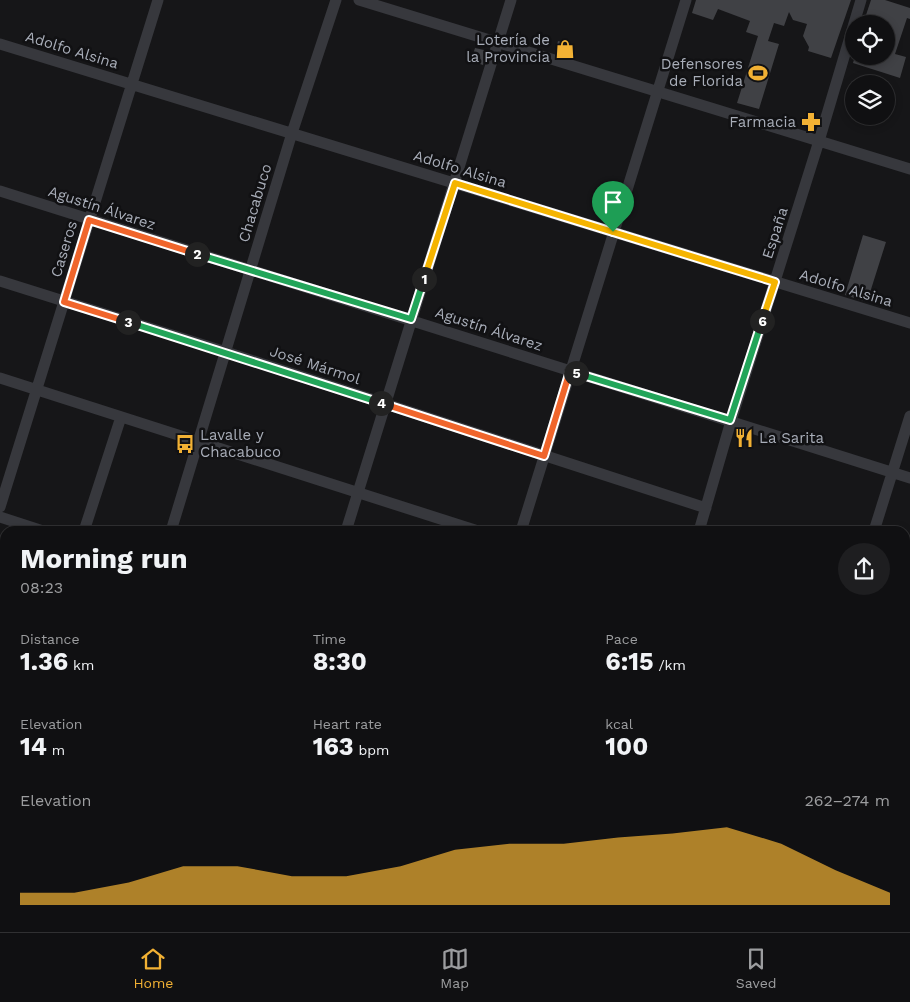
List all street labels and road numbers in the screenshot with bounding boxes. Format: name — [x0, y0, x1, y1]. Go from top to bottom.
street label: Adolfo Alsina — [23, 27, 121, 73]
street label: Adolfo Alsina — [411, 146, 509, 192]
street label: Chacabuco — [235, 162, 275, 244]
street label: Agustín Álvarez — [46, 182, 158, 234]
street label: España — [758, 204, 792, 261]
street label: Caseros — [47, 218, 81, 279]
street label: Adolfo Alsina — [797, 265, 895, 311]
street label: Agustín Álvarez — [433, 303, 545, 355]
street label: José Mármol — [267, 342, 363, 388]

